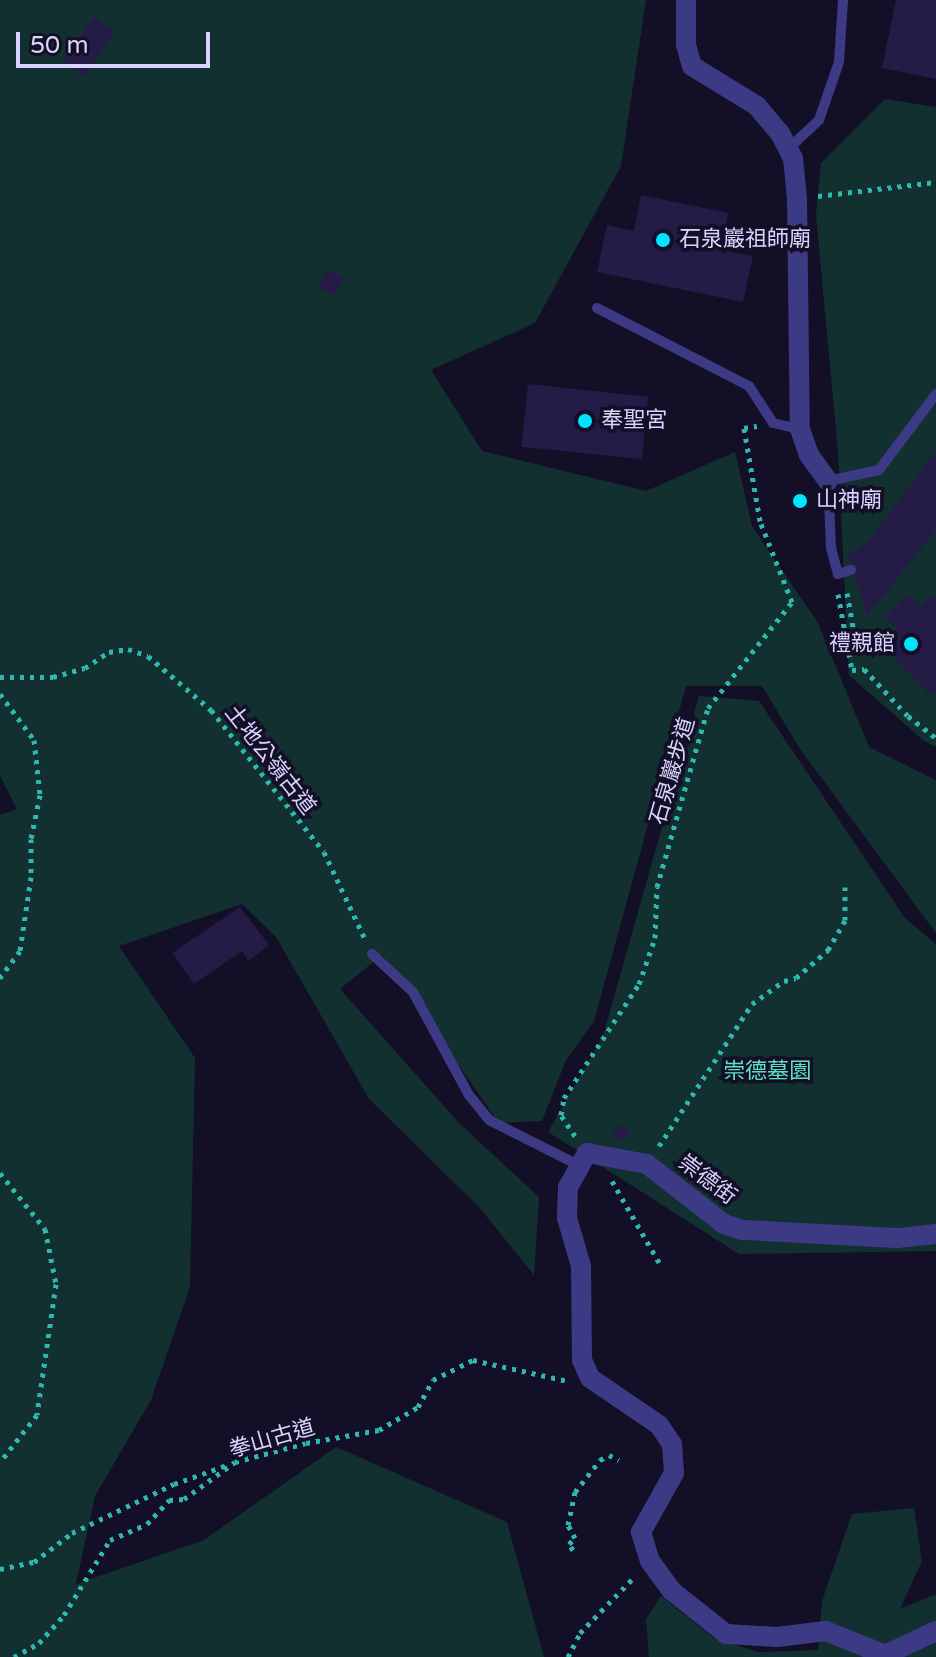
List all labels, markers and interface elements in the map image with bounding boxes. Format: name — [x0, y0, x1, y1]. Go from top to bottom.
scale bar — [20, 16, 214, 66]
text: 50 m — [30, 31, 88, 60]
place label: 石泉巖祖師廟 — [679, 227, 811, 253]
marker: 石泉巖祖師廟 — [654, 231, 672, 249]
place label: 奉聖宮 — [601, 408, 667, 434]
marker: 奉聖宮 — [576, 412, 594, 430]
place label: 山神廟 — [816, 488, 882, 514]
marker: 山神廟 — [791, 492, 809, 510]
place label: 禮親館 — [829, 631, 895, 657]
marker: 禮親館 — [902, 635, 920, 653]
street label: 土地公嶺古道 — [219, 700, 321, 820]
street label: 石泉巖步道 — [645, 714, 701, 828]
park label: 崇德墓園 — [723, 1059, 811, 1085]
street label: 崇德街 — [673, 1150, 741, 1210]
street label: 拳山古道 — [226, 1414, 318, 1464]

